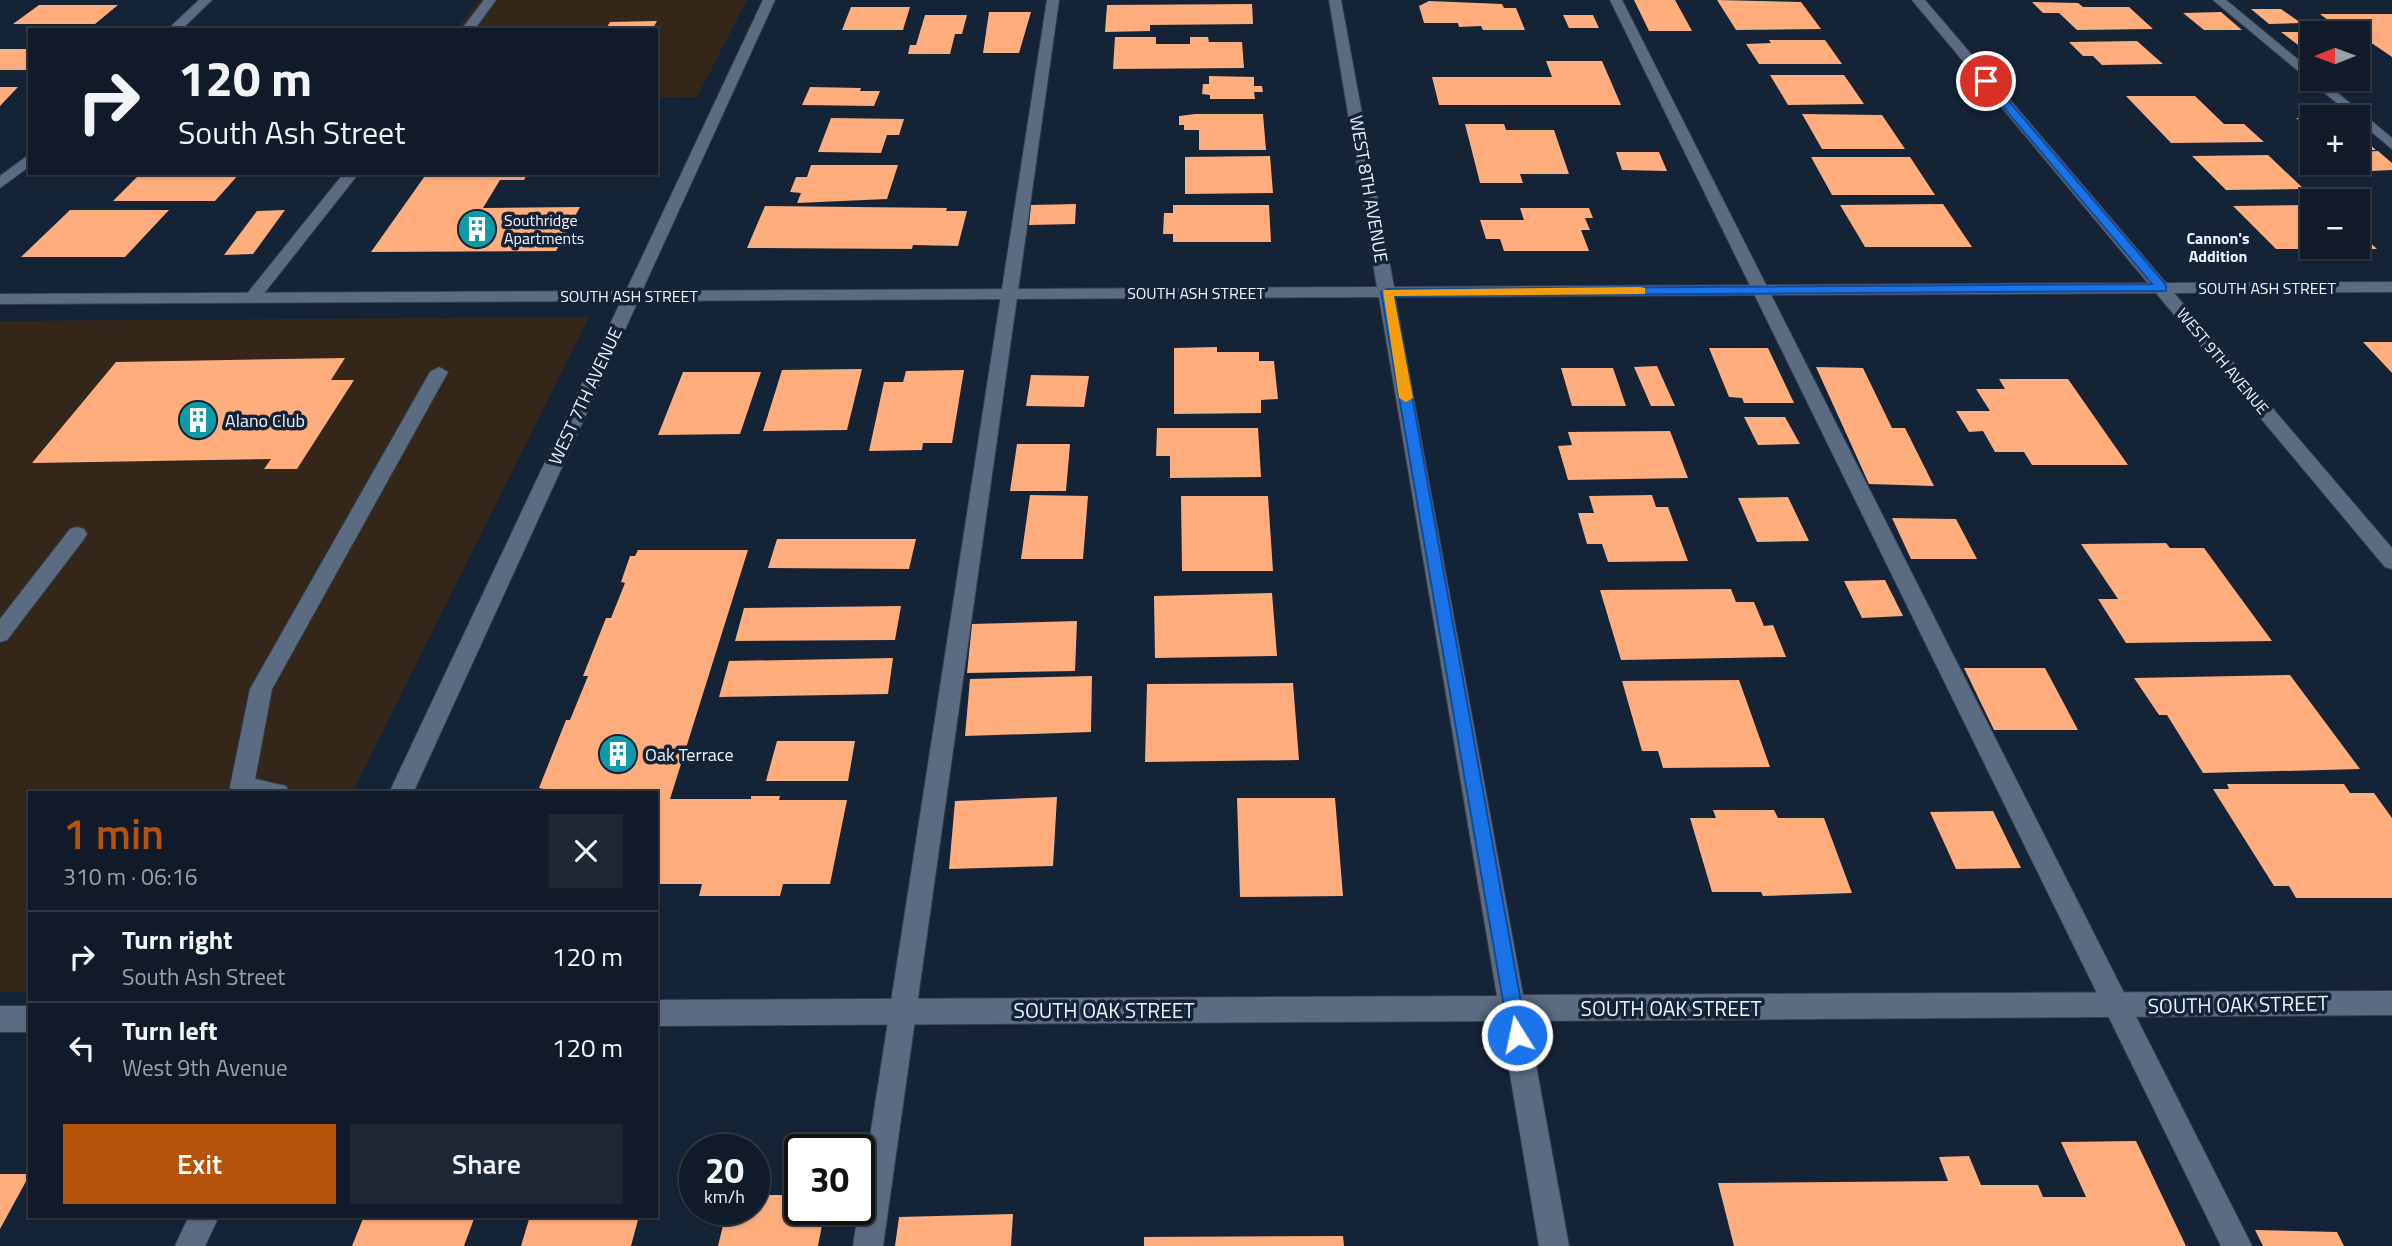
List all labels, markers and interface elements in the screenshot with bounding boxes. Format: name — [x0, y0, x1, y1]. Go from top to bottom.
north arrow — [2300, 21, 2370, 91]
map controls — [2300, 21, 2370, 259]
text: 120 m — [178, 40, 312, 115]
pin — [1956, 51, 2016, 111]
icon: right — [63, 56, 154, 147]
icon: arrive — [1967, 62, 2005, 100]
button: + — [2300, 105, 2370, 175]
text: South Ash Street — [178, 108, 405, 156]
street label: WEST 8TH AVENUE — [1343, 113, 1395, 265]
button: − — [2300, 189, 2370, 259]
building icon: Southridge Apartments — [456, 208, 498, 250]
place label: Southridge Apartments — [504, 208, 584, 250]
district label: Cannon's Addition — [2186, 226, 2250, 268]
street label: SOUTH ASH STREET — [2198, 276, 2336, 300]
street label: SOUTH ASH STREET — [1127, 281, 1265, 305]
street label: SOUTH ASH STREET — [560, 284, 698, 308]
street label: WEST 9TH AVENUE — [2171, 303, 2275, 420]
street label: WEST 7TH AVENUE — [541, 323, 629, 469]
building icon: Alano Club — [177, 399, 219, 441]
place label: Alano Club — [225, 407, 305, 434]
building icon: Oak Terrace — [597, 733, 639, 775]
place label: Oak Terrace — [645, 741, 734, 768]
text: 1 min — [63, 801, 164, 865]
button: close — [549, 814, 623, 888]
text: 310 m · 06:16 — [63, 859, 198, 894]
text: Turn right — [122, 920, 233, 959]
text: 120 m — [552, 937, 623, 976]
icon: right — [63, 938, 101, 976]
text: South Ash Street — [122, 959, 285, 994]
street label: SOUTH OAK STREET — [2147, 986, 2329, 1022]
street label: SOUTH OAK STREET — [1581, 992, 1761, 1024]
street label: SOUTH OAK STREET — [1014, 994, 1194, 1026]
position arrow — [1480, 998, 1554, 1072]
text: Turn left — [122, 1011, 217, 1050]
text: 120 m — [552, 1028, 623, 1067]
icon: left — [63, 1029, 101, 1067]
text: West 9th Avenue — [122, 1050, 288, 1085]
button: Exit — [63, 1124, 336, 1204]
button: Share — [350, 1124, 623, 1204]
speed limit sign: 30 — [784, 1134, 875, 1225]
text: 20 — [705, 1143, 744, 1197]
text: km/h — [704, 1183, 745, 1210]

